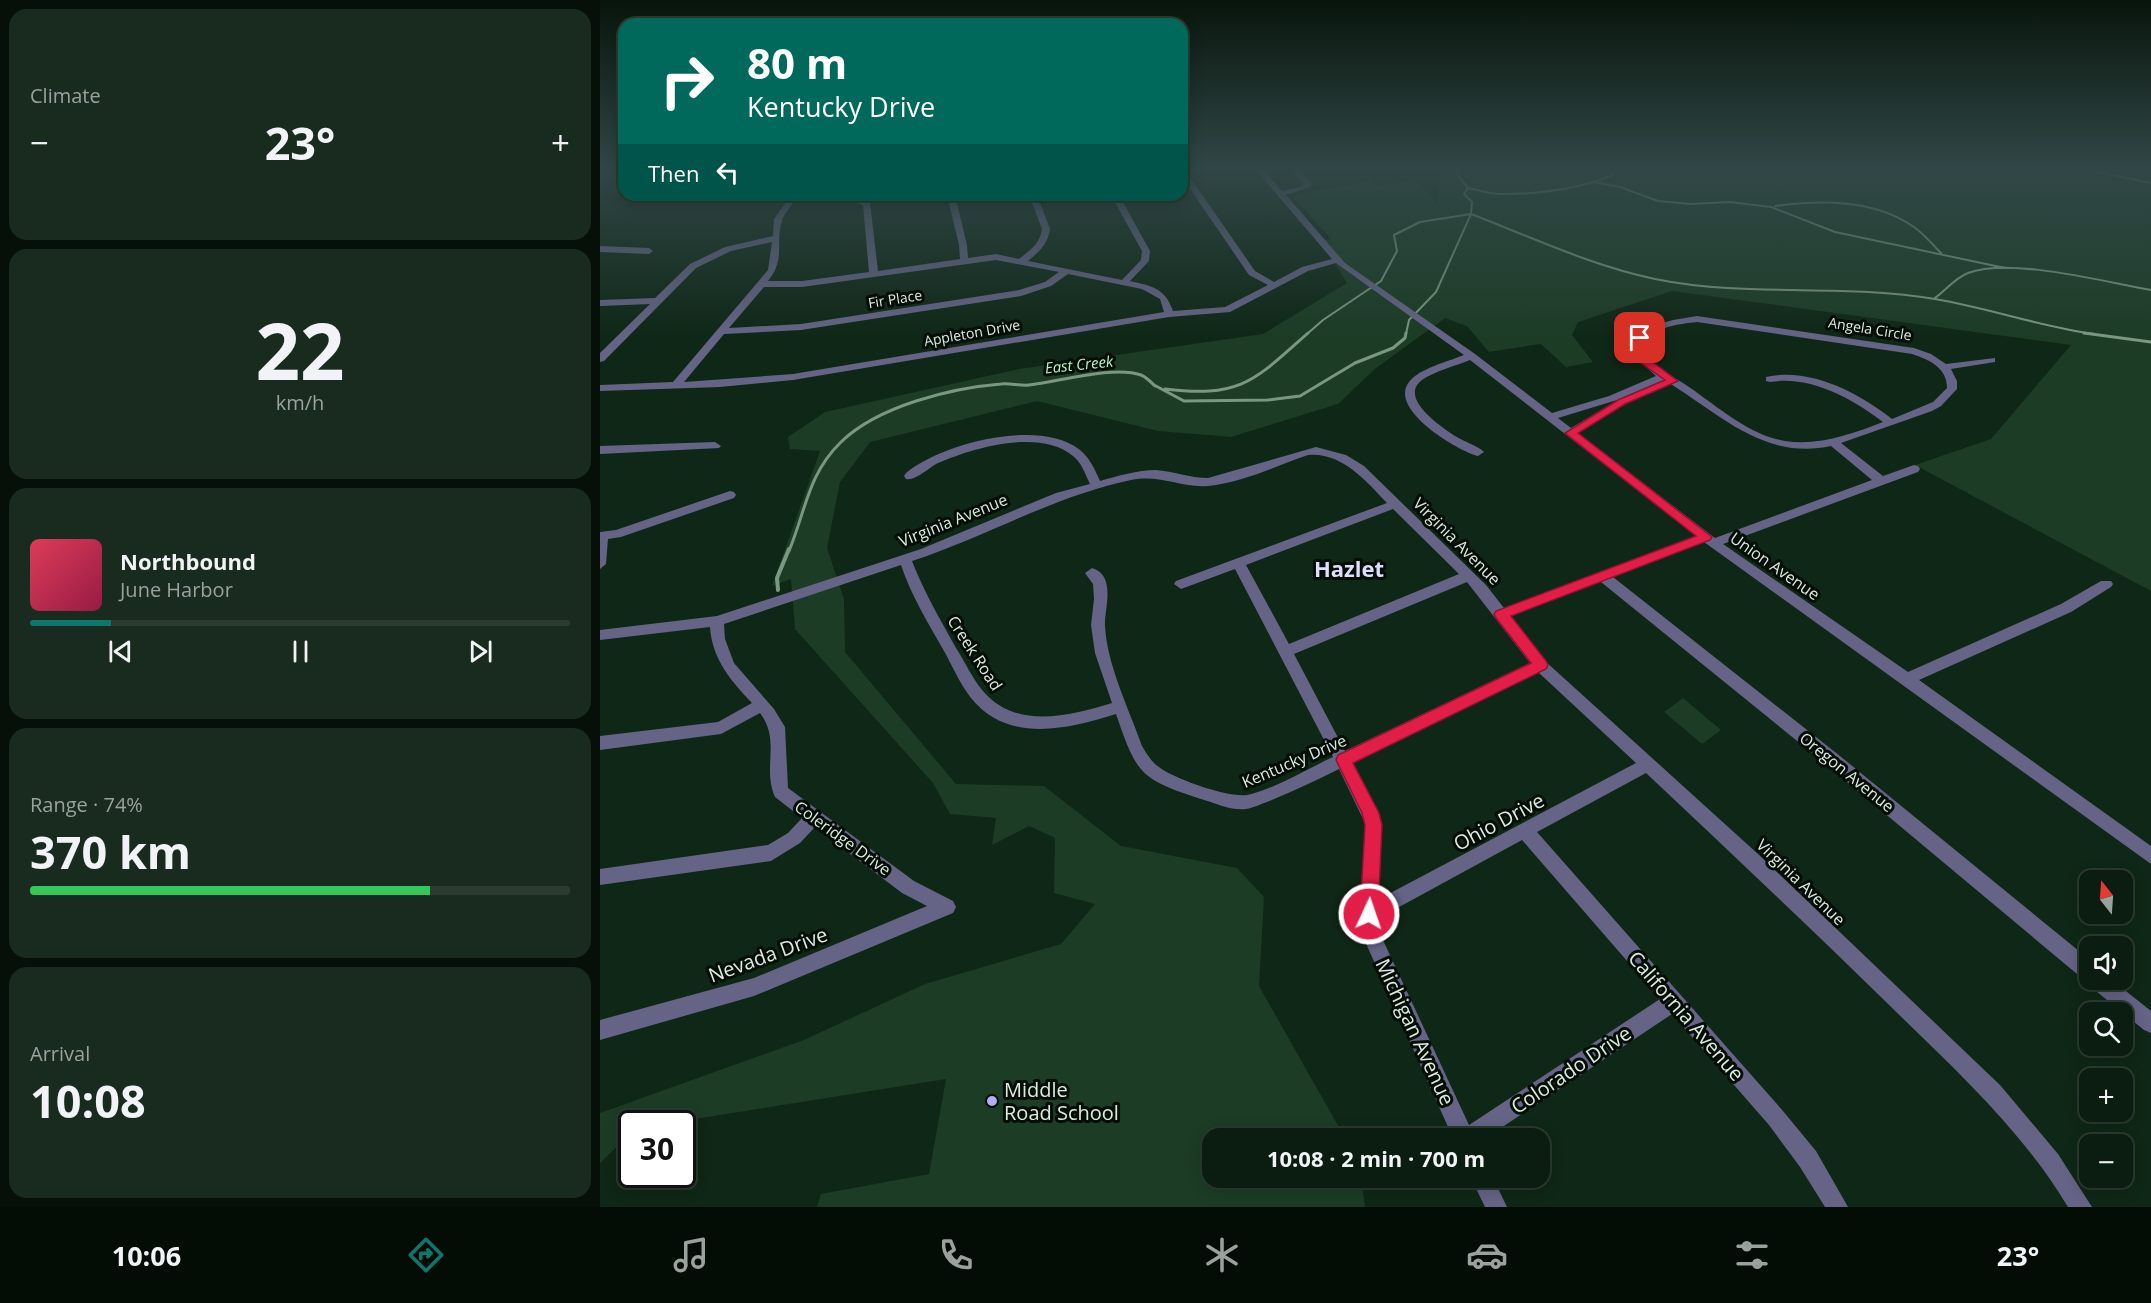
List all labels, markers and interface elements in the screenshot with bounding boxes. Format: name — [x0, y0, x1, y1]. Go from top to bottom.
text: 80 m — [747, 34, 847, 91]
icon: right — [648, 42, 726, 120]
text: Climate — [30, 82, 101, 109]
text: Kentucky Drive — [747, 88, 935, 125]
text: 23° — [265, 112, 335, 173]
text: − — [30, 120, 49, 165]
text: + — [551, 120, 570, 165]
icon: left — [711, 156, 744, 189]
text: Then — [648, 158, 699, 188]
street label: Fir Place — [867, 285, 923, 312]
text: 22 — [255, 297, 345, 403]
pin — [1614, 312, 1665, 363]
street label: Angela Circle — [1827, 313, 1913, 344]
street label: Appleton Drive — [922, 315, 1022, 350]
icon: arrive — [1623, 321, 1656, 354]
water label: East Creek — [1044, 350, 1115, 378]
text: km/h — [276, 389, 324, 416]
street label: Virginia Avenue — [895, 488, 1011, 552]
street label: Virginia Avenue — [1408, 492, 1506, 590]
street label: Union Avenue — [1726, 527, 1824, 605]
text: Northbound — [120, 546, 256, 576]
district label: Hazlet — [1314, 553, 1384, 583]
text: June Harbor — [120, 576, 233, 603]
street label: Creek Road — [943, 611, 1007, 695]
icon: previous — [104, 635, 137, 668]
icon: pause — [284, 635, 317, 668]
icon: next — [464, 635, 497, 668]
street label: Oregon Avenue — [1795, 727, 1899, 817]
street label: Kentucky Drive — [1238, 729, 1350, 793]
street label: Ohio Drive — [1449, 786, 1549, 857]
text: Range · 74% — [30, 791, 143, 818]
street label: Coleridge Drive — [790, 796, 896, 880]
text: 370 km — [30, 821, 191, 882]
street label: Virginia Avenue — [1752, 834, 1850, 930]
north arrow — [2079, 870, 2133, 924]
map controls — [2079, 870, 2133, 1188]
position arrow — [1337, 882, 1401, 946]
street label: Nevada Drive — [705, 920, 831, 989]
button: sound — [2079, 936, 2133, 990]
street label: California Avenue — [1622, 945, 1750, 1086]
street label: Michigan Avenue — [1370, 954, 1461, 1110]
button: search — [2079, 1002, 2133, 1056]
street label: Colorado Drive — [1505, 1019, 1636, 1120]
text: Arrival — [30, 1040, 90, 1067]
button: + — [2079, 1068, 2133, 1122]
text: 10:08 — [30, 1070, 146, 1131]
place label: Middle Road School — [1004, 1076, 1119, 1126]
marker: Middle Road School — [985, 1094, 999, 1108]
speed limit sign: 30 — [618, 1110, 696, 1188]
button: − — [2079, 1134, 2133, 1188]
text: 10:08 · 2 min · 700 m — [1267, 1143, 1485, 1173]
icon: directions — [405, 1234, 447, 1276]
icon: music — [670, 1234, 712, 1276]
icon: phone — [935, 1234, 977, 1276]
icon: climate — [1201, 1234, 1243, 1276]
icon: car — [1466, 1234, 1508, 1276]
icon: filters — [1731, 1234, 1773, 1276]
text: 10:06 — [112, 1237, 181, 1274]
text: 23° — [1997, 1237, 2039, 1274]

